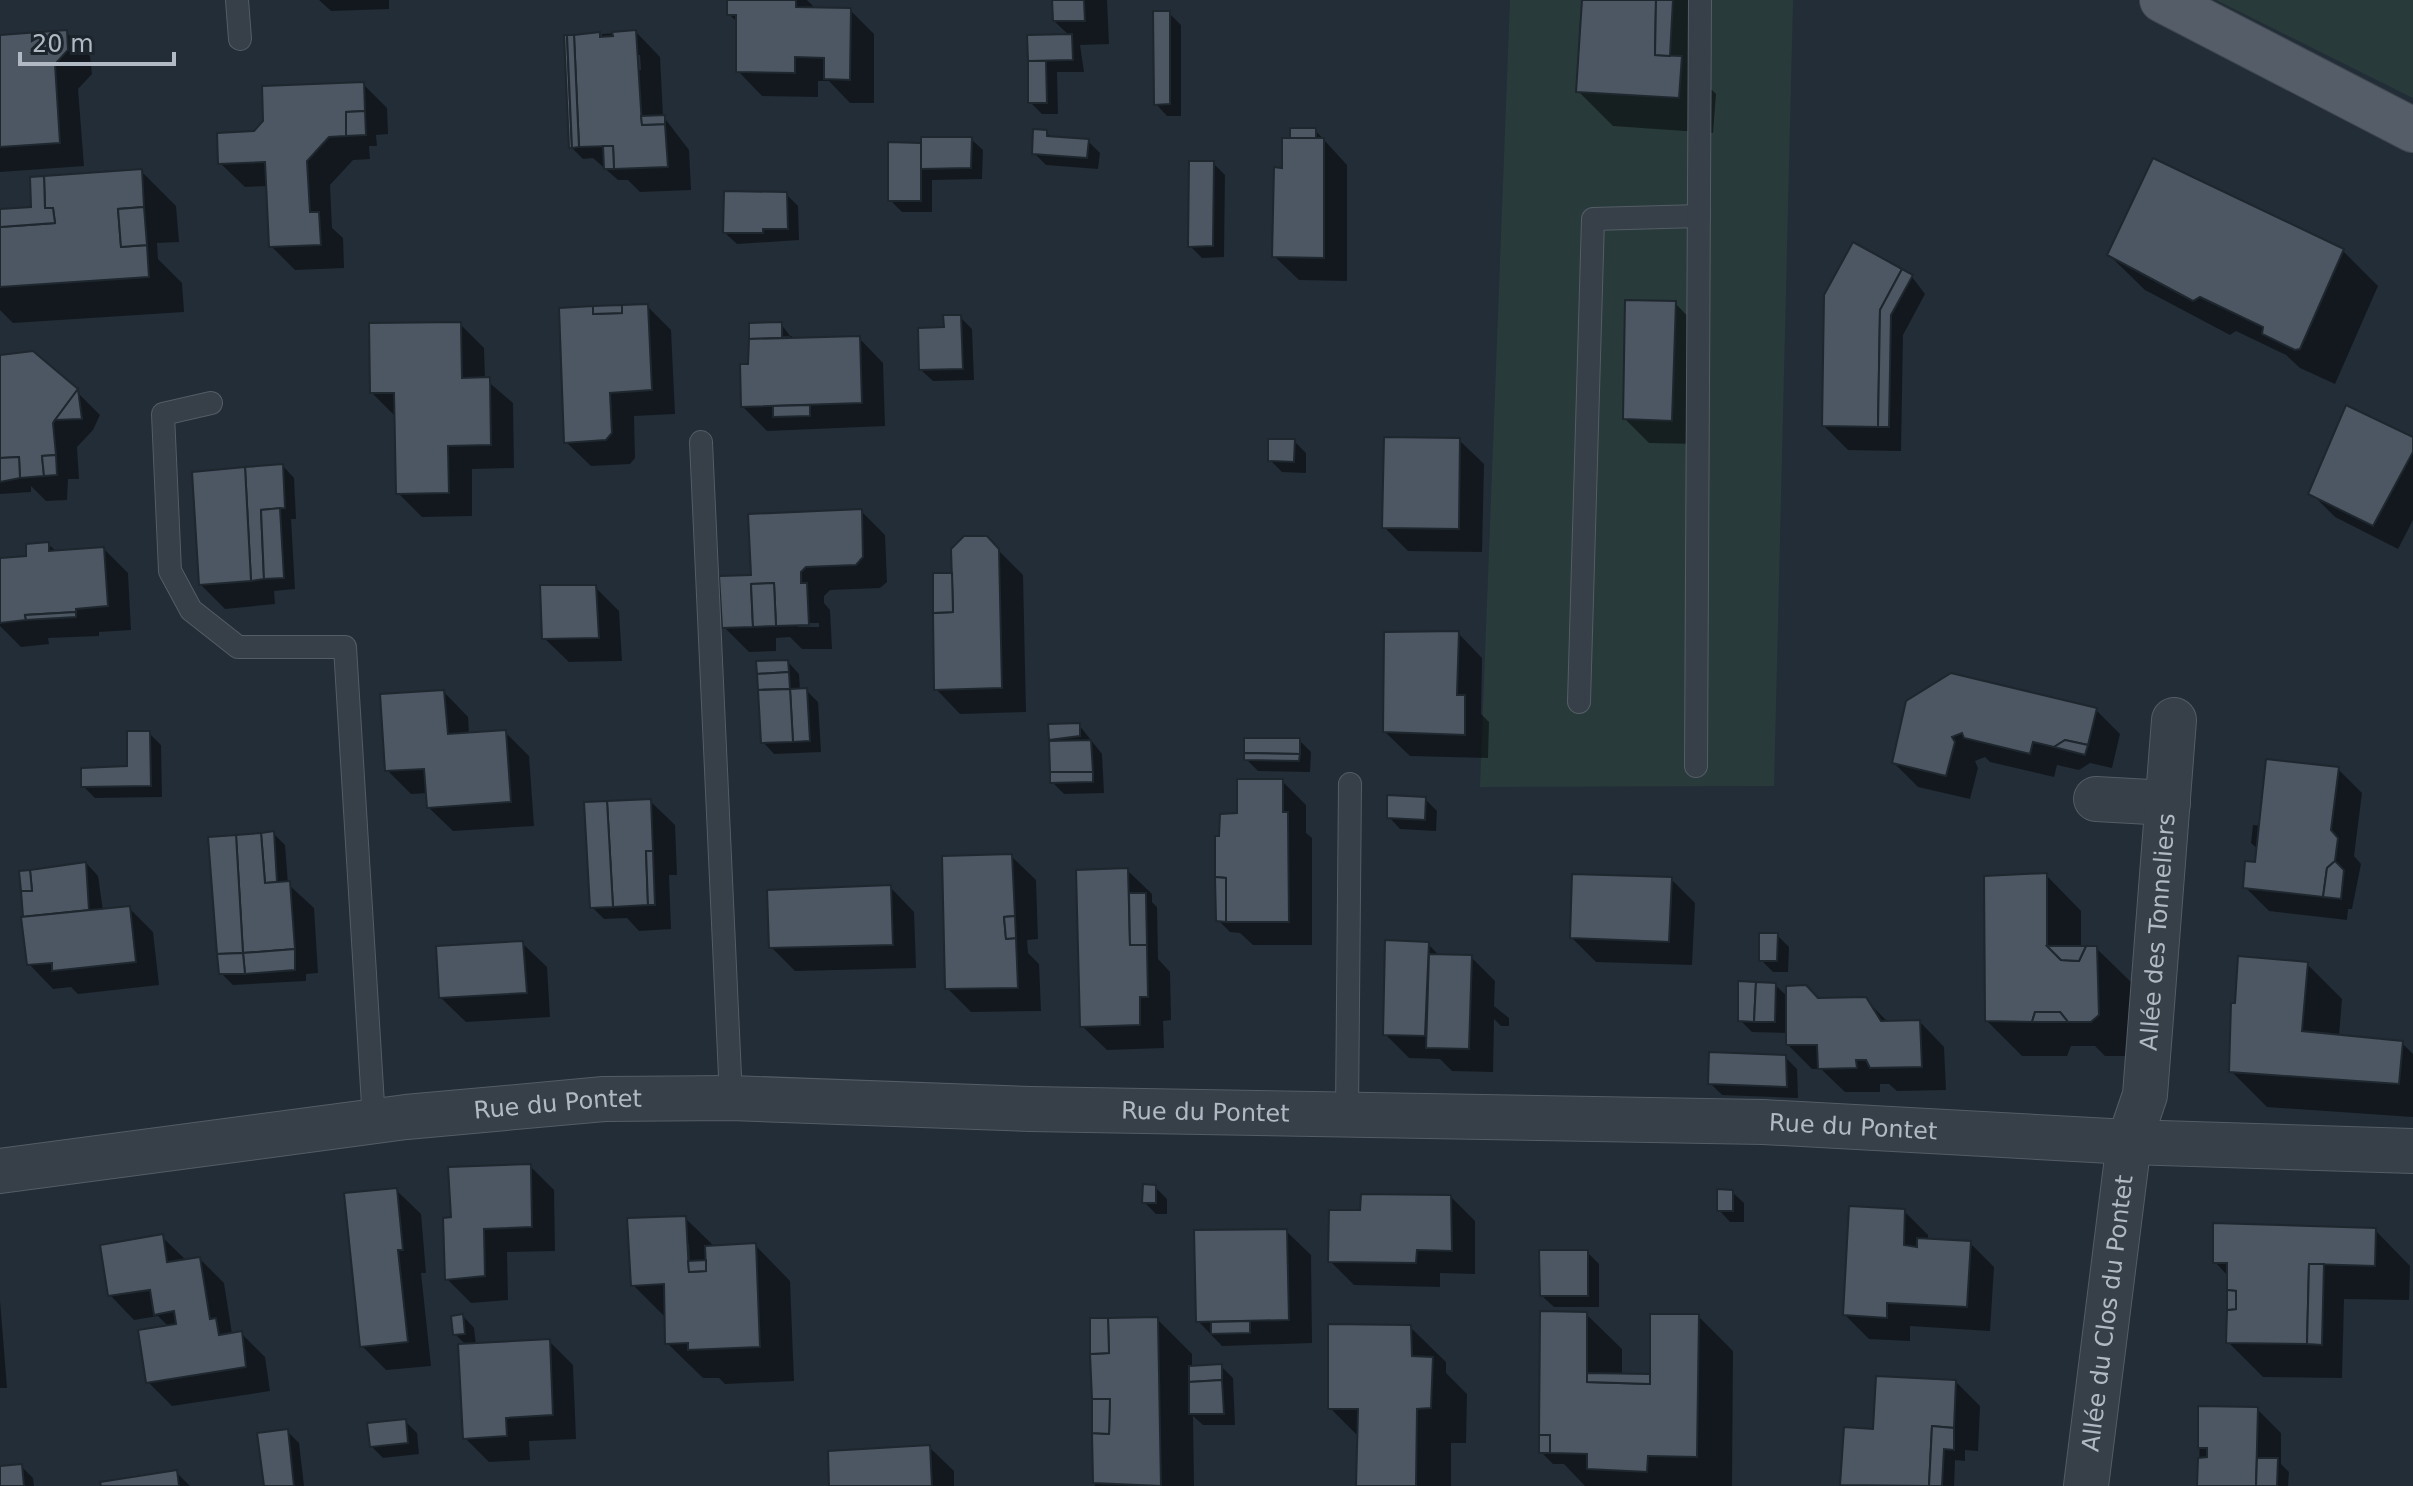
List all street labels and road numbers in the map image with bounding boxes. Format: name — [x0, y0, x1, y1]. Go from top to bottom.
street label: Allée des Tonneliers — [2134, 812, 2181, 1052]
street label: Rue du Pontet — [473, 1085, 642, 1125]
street label: Rue du Pontet — [1121, 1097, 1290, 1128]
street label: Rue du Pontet — [1768, 1108, 1938, 1146]
street label: Allée du Clos du Pontet — [2076, 1173, 2139, 1453]

